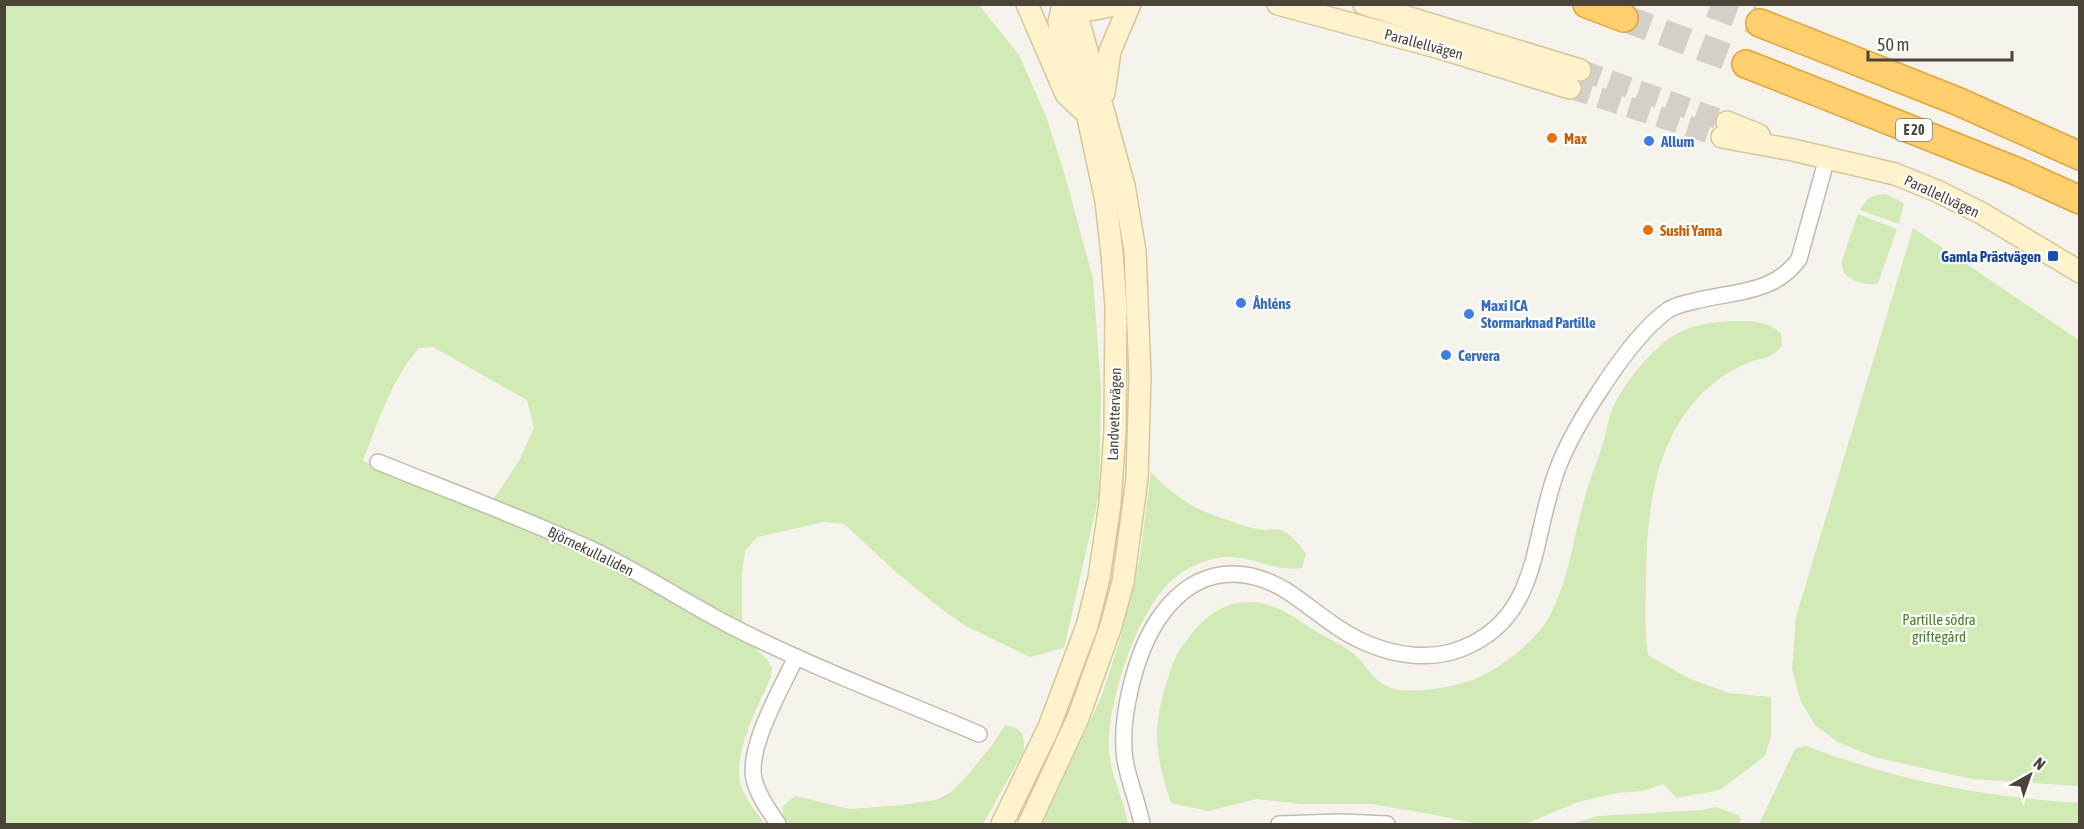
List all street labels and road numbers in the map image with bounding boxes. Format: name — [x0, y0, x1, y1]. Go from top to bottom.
street label: Parallellvägen — [1383, 25, 1465, 63]
road number: E 20 — [1896, 119, 1932, 141]
street label: Parallellvägen — [1902, 171, 1982, 221]
street label: Landvettervägen — [1104, 367, 1124, 461]
street label: Björnekullaliden — [545, 523, 637, 579]

